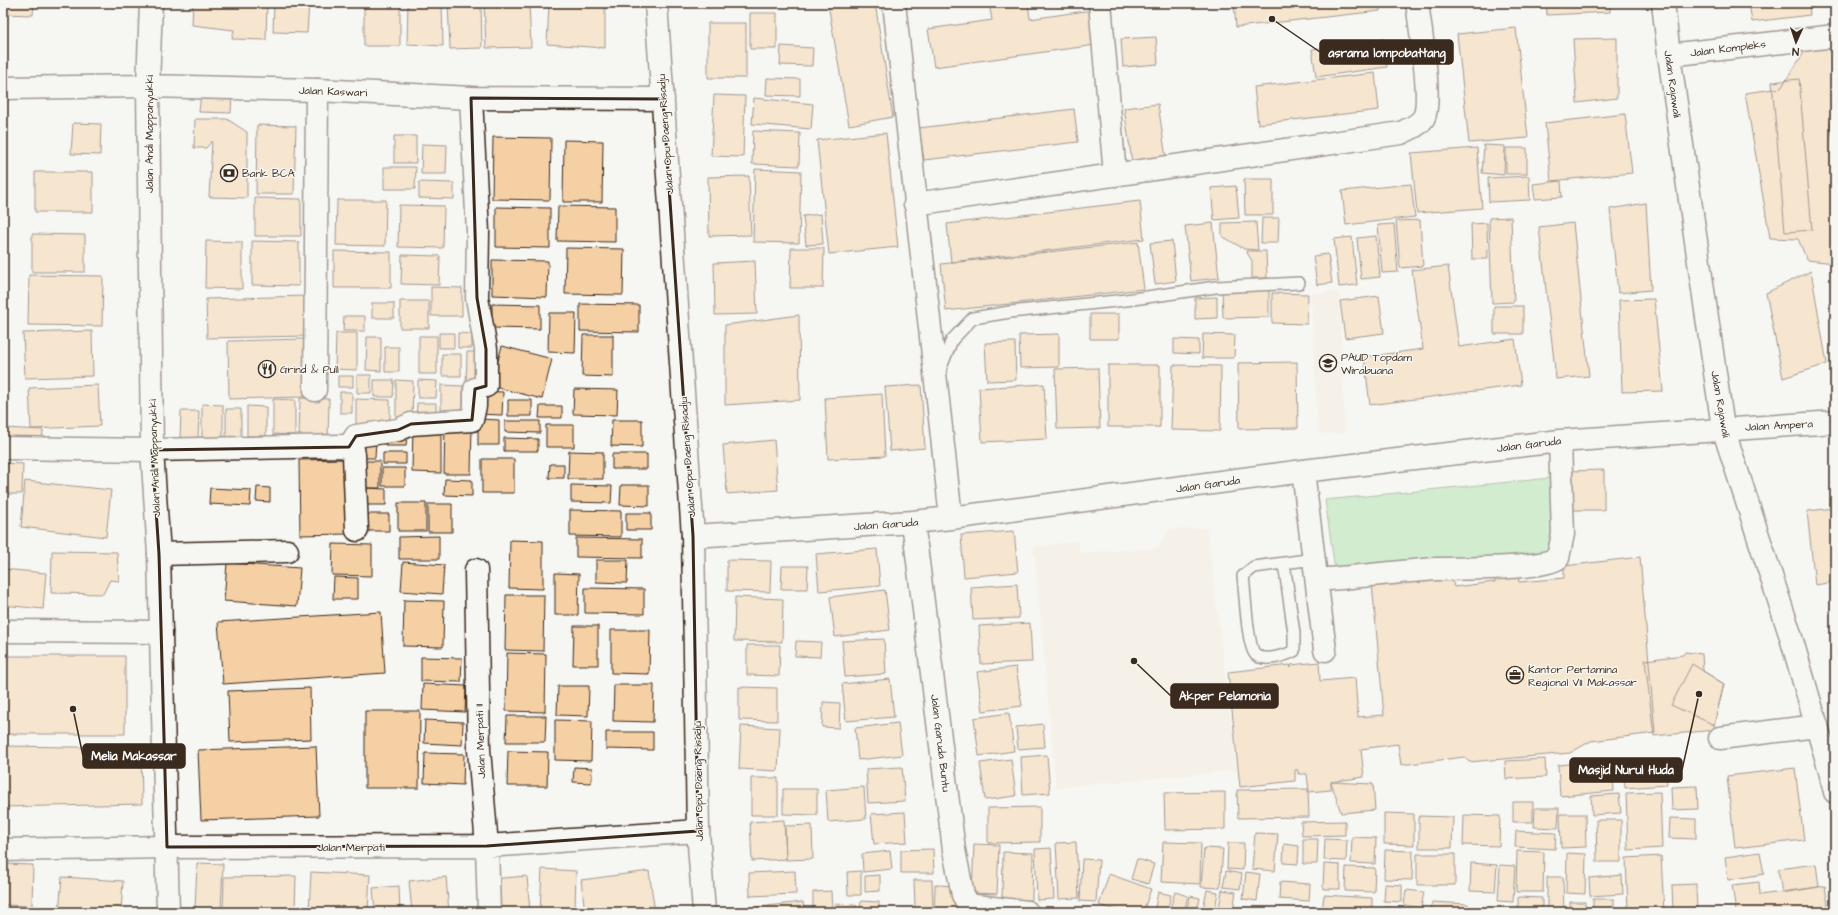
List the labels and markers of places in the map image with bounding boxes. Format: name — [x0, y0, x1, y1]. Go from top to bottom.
callout: asrama lompobattang — [1320, 40, 1453, 64]
bank icon: Bank BCA — [219, 163, 239, 183]
place label: Bank BCA — [242, 166, 295, 181]
place label: PAUD Topdam Wirabuana — [1341, 350, 1412, 378]
school or university icon: PAUD Topdam Wirabuana — [1318, 353, 1338, 373]
restaurant icon: Grind & Pull — [257, 359, 277, 379]
place label: Grind & Pull — [280, 362, 339, 377]
place label: Kantor Pertamina Regional VII Makassar — [1528, 662, 1637, 691]
office icon: Kantor Pertamina Regional VII Makassar — [1505, 665, 1525, 685]
callout: Akper Pelamonia — [1171, 684, 1278, 708]
callout: Melia Makassar — [83, 744, 185, 768]
callout: Masjid Nurul Huda — [1570, 758, 1682, 782]

